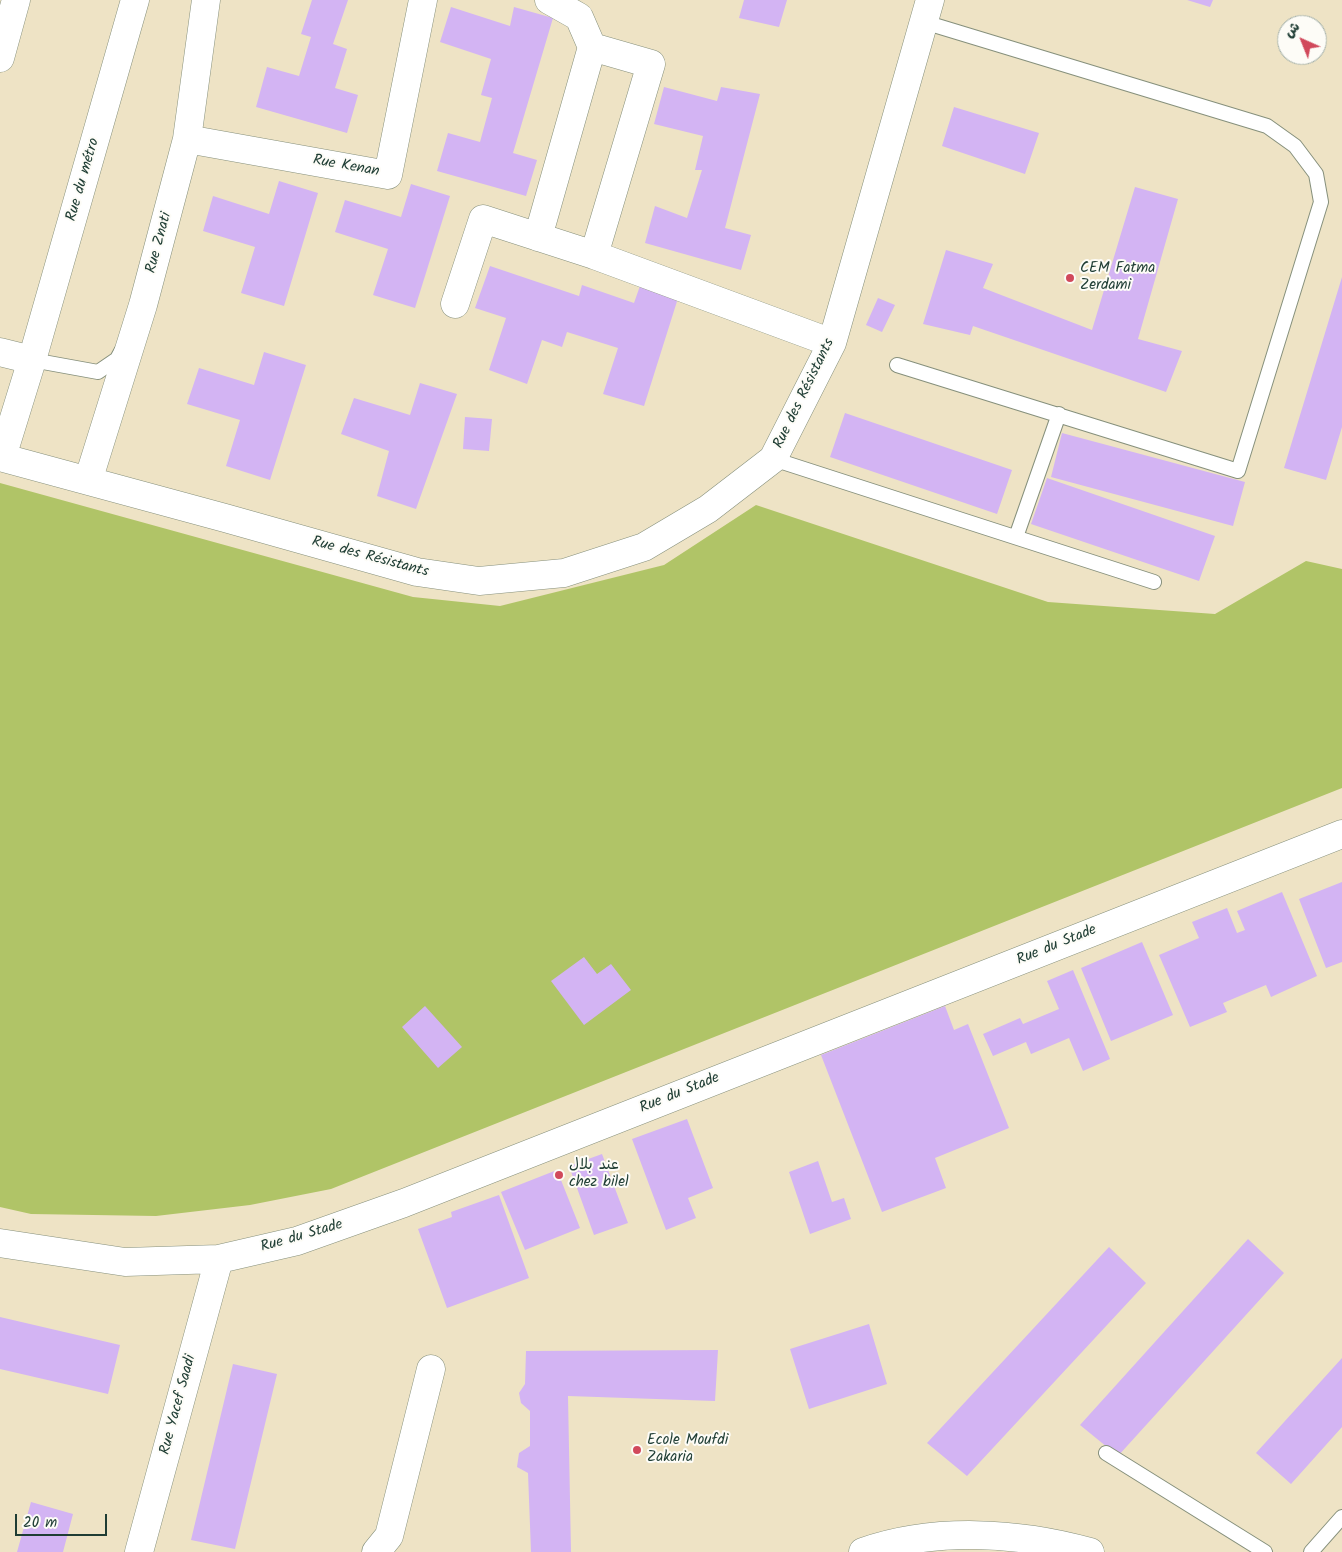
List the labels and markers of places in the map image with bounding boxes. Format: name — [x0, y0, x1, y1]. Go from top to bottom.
place label: CEM Fatma Zerdami — [1080, 260, 1155, 295]
marker: CEM Fatma Zerdami — [1064, 272, 1076, 284]
place label: عند بلال chez bilel — [569, 1157, 629, 1192]
marker: عند بلال chez bilel — [553, 1169, 565, 1181]
place label: Ecole Moufdi Zakaria — [647, 1432, 728, 1467]
marker: Ecole Moufdi Zakaria — [631, 1444, 643, 1456]

